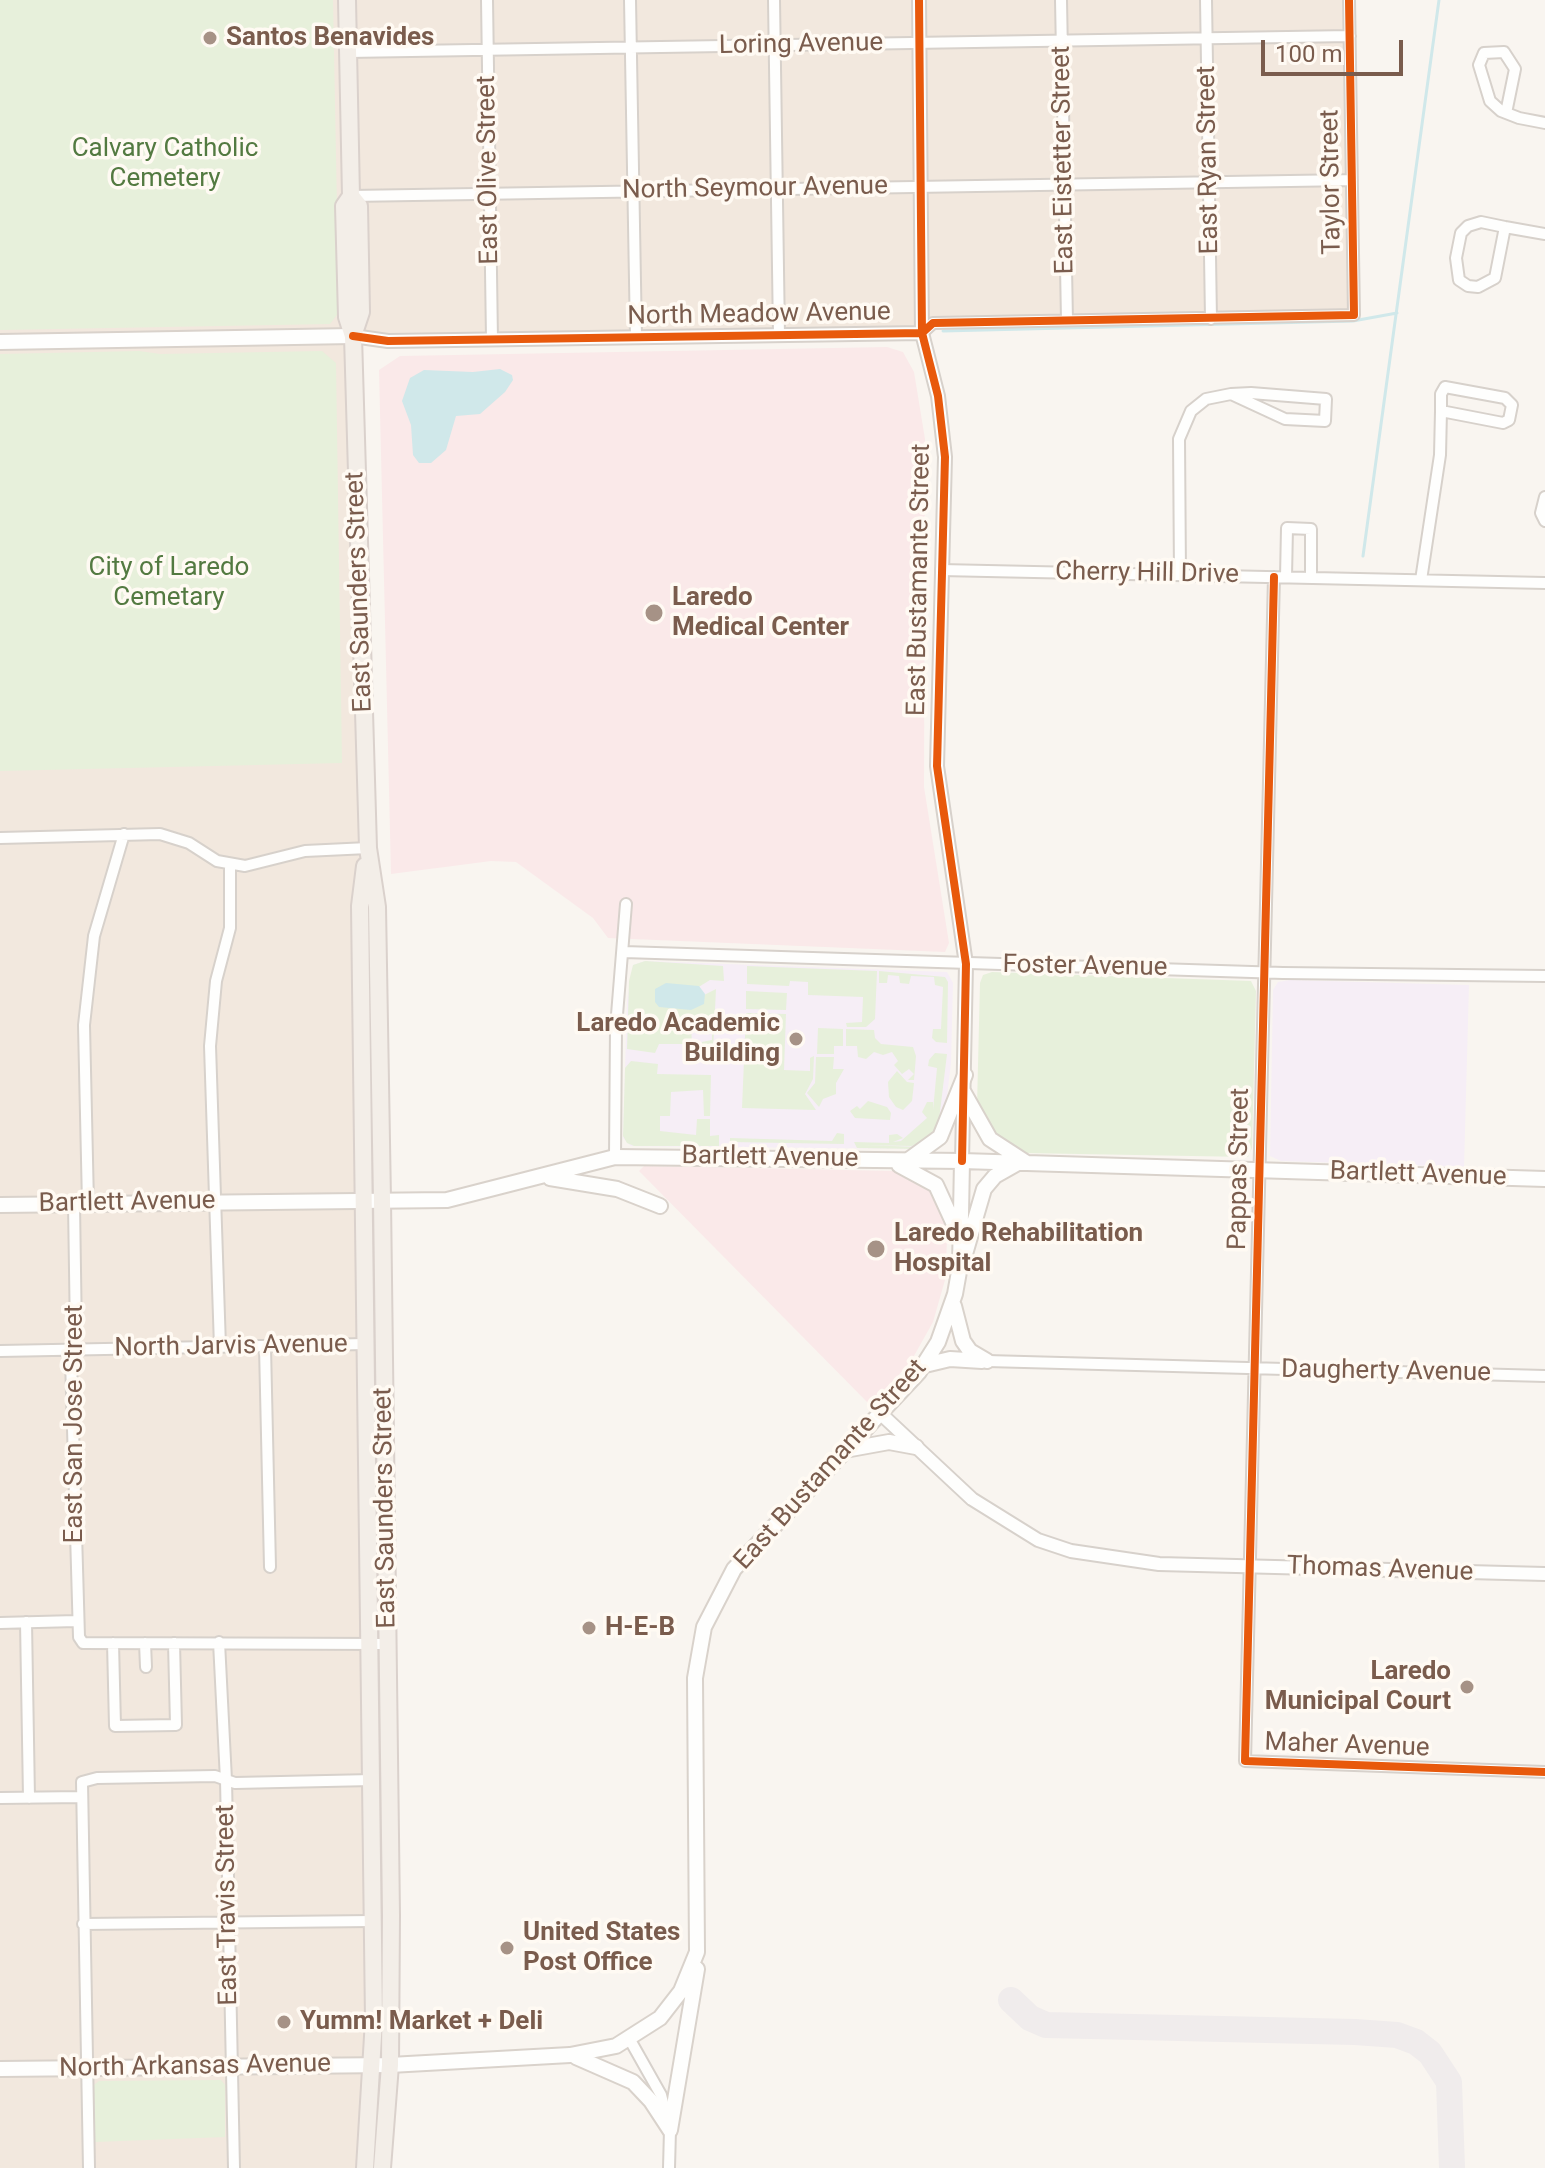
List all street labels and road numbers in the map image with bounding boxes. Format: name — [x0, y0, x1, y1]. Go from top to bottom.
street label: Loring Avenue — [719, 28, 883, 62]
street label: East Eistetter Street — [1046, 45, 1082, 275]
street label: East Ryan Street — [1192, 65, 1226, 255]
street label: East Olive Street — [472, 75, 506, 265]
street label: Taylor Street — [1315, 109, 1349, 255]
street label: North Seymour Avenue — [622, 171, 888, 207]
street label: North Meadow Avenue — [627, 297, 891, 333]
street label: East Bustamante Street — [902, 443, 938, 717]
street label: East Saunders Street — [340, 471, 380, 713]
street label: Cherry Hill Drive — [1055, 557, 1239, 591]
street label: Foster Avenue — [1002, 950, 1168, 984]
street label: Pappas Street — [1223, 1088, 1257, 1250]
street label: Bartlett Avenue — [681, 1141, 859, 1175]
street label: Bartlett Avenue — [1329, 1156, 1507, 1194]
street label: Bartlett Avenue — [38, 1186, 216, 1220]
street label: East San Jose Street — [59, 1304, 91, 1544]
street label: North Jarvis Avenue — [114, 1329, 348, 1365]
street label: East Bustamante Street — [728, 1353, 934, 1577]
street label: Daugherty Avenue — [1281, 1355, 1491, 1389]
street label: East Saunders Street — [368, 1387, 404, 1629]
street label: Thomas Avenue — [1286, 1551, 1474, 1589]
street label: Maher Avenue — [1264, 1728, 1430, 1764]
street label: East Travis Street — [211, 1804, 245, 2006]
street label: North Arkansas Avenue — [59, 2049, 331, 2085]

